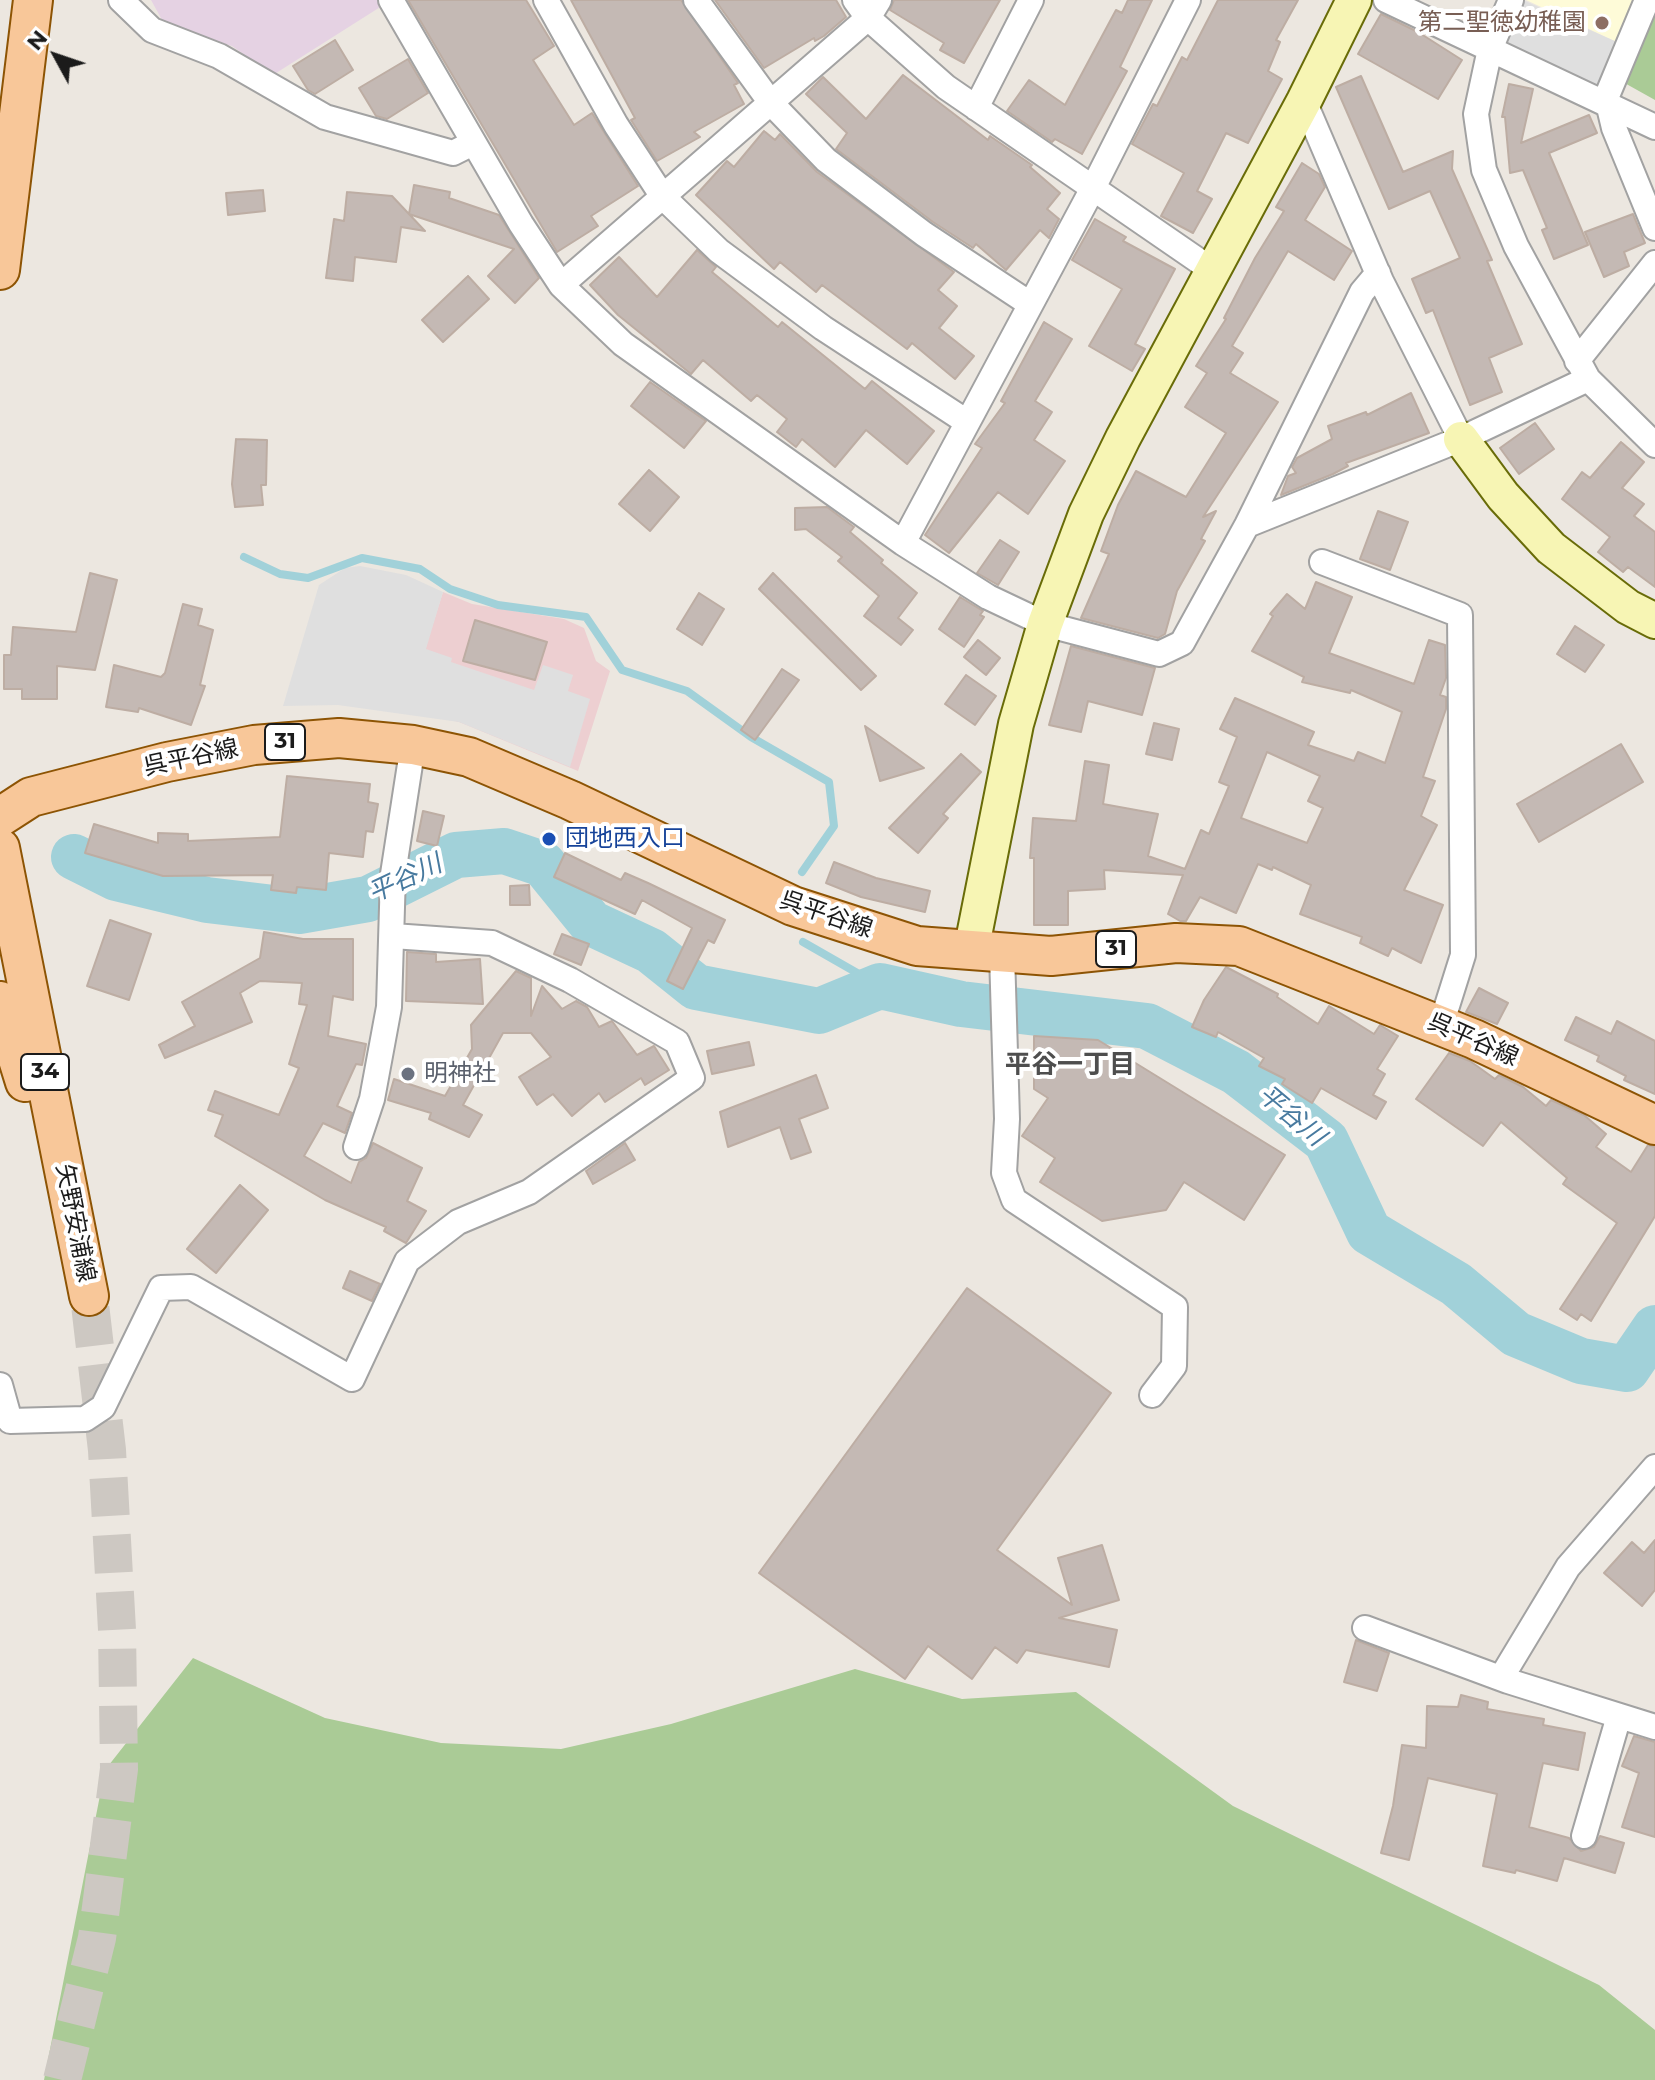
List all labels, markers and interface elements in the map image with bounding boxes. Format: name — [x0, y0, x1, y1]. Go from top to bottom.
place label: 第二聖徳幼稚園 — [1418, 9, 1586, 37]
marker: 第二聖徳幼稚園 — [1593, 14, 1611, 32]
north arrow — [16, 16, 96, 96]
text: N — [21, 25, 53, 56]
road number: 31 — [265, 724, 305, 760]
street label: 呉平谷線 — [141, 734, 241, 782]
place label: 団地西入口 — [565, 825, 685, 853]
marker: 団地西入口 — [540, 830, 558, 848]
water label: 平谷川 — [363, 848, 447, 910]
street label: 呉平谷線 — [776, 886, 876, 944]
road number: 31 — [1096, 931, 1136, 967]
street label: 呉平谷線 — [1423, 1007, 1523, 1073]
district label: 平谷一丁目 — [1005, 1049, 1135, 1081]
road number: 34 — [21, 1054, 69, 1090]
place label: 明神社 — [424, 1060, 496, 1088]
marker: 明神社 — [399, 1065, 417, 1083]
water label: 平谷川 — [1251, 1079, 1331, 1153]
street label: 矢野安浦線 — [49, 1161, 101, 1285]

